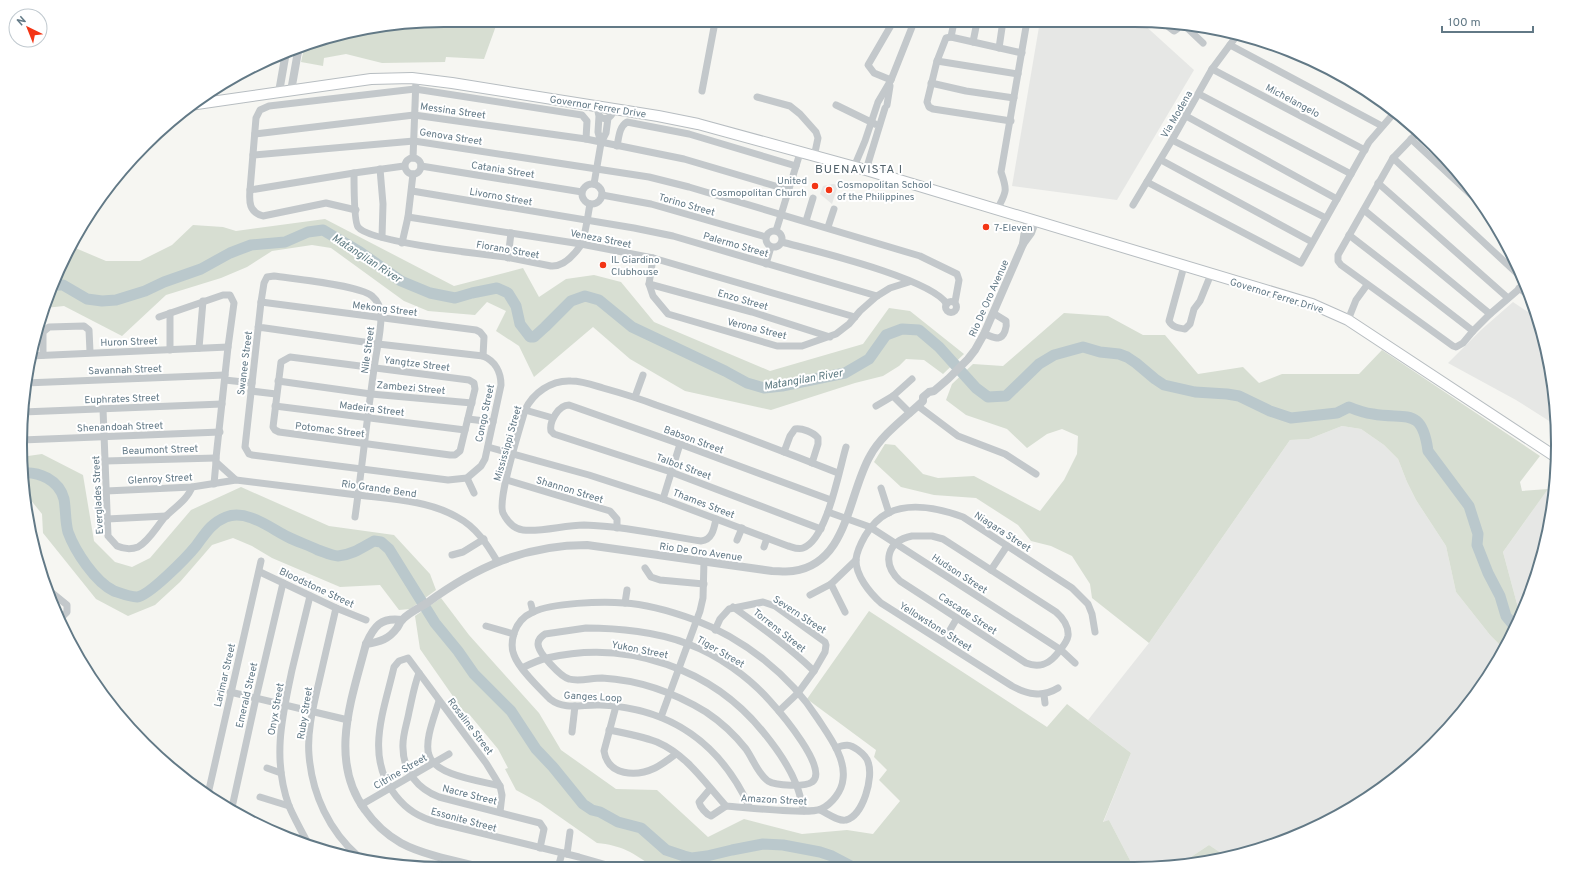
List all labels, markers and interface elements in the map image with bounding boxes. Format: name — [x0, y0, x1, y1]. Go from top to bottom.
north arrow — [8, 8, 48, 48]
scale bar — [1442, 8, 1533, 34]
text: N — [14, 14, 30, 29]
text: 100 m — [1448, 15, 1481, 31]
street label: Michelangelo — [1263, 82, 1322, 121]
street label: Via Modena — [1159, 89, 1196, 141]
street label: Governor Ferrer Drive — [549, 93, 647, 122]
street label: Messina Street — [419, 100, 487, 123]
street label: Genova Street — [418, 126, 483, 149]
street label: Catania Street — [470, 159, 536, 182]
district label: BUENAVISTA I — [815, 162, 903, 178]
place label: United Cosmopolitan Church — [710, 175, 807, 200]
place label: Cosmopolitan School of the Philippines — [837, 179, 932, 204]
marker: United Cosmopolitan Church — [810, 181, 820, 191]
marker: Cosmopolitan School of the Philippines — [824, 185, 834, 195]
street label: Livorno Street — [468, 186, 534, 209]
street label: Torino Street — [657, 191, 716, 220]
marker: 7-Eleven — [981, 222, 991, 232]
place label: 7-Eleven — [994, 222, 1033, 235]
street label: Veneza Street — [569, 227, 633, 252]
street label: Palermo Street — [701, 230, 770, 261]
water label: Matangilan River — [329, 231, 404, 287]
street label: Fiorano Street — [475, 239, 541, 262]
place label: IL Giardino Clubhouse — [611, 254, 660, 279]
street label: Rio De Oro Avenue — [966, 258, 1012, 339]
marker: IL Giardino Clubhouse — [598, 260, 608, 270]
street label: Governor Ferrer Drive — [1228, 276, 1325, 317]
street label: Enzo Street — [716, 287, 770, 314]
street label: Mekong Street — [352, 299, 418, 320]
street label: Verona Street — [725, 316, 788, 343]
street label: Nile Street — [359, 326, 378, 375]
street label: Swanee Street — [235, 330, 256, 396]
street label: Huron Street — [100, 335, 158, 350]
street label: Yangtze Street — [383, 354, 451, 375]
street label: Savannah Street — [88, 363, 162, 378]
water label: Matangilan River — [763, 366, 844, 394]
street label: Zambezi Street — [376, 379, 446, 398]
street label: Congo Street — [473, 383, 498, 443]
street label: Euphrates Street — [84, 392, 160, 407]
street label: Madeira Street — [339, 399, 405, 420]
street label: Mississippi Street — [491, 404, 526, 483]
street label: Shenandoah Street — [77, 419, 164, 435]
street label: Potomac Street — [294, 420, 365, 441]
street label: Babson Street — [662, 424, 726, 457]
street label: Beaumont Street — [122, 443, 199, 458]
street label: Talbot Street — [654, 451, 713, 484]
street label: Everglades Street — [90, 455, 107, 535]
street label: Glenroy Street — [127, 471, 193, 488]
street label: Shannon Street — [534, 474, 605, 507]
street label: Rio Grande Bend — [340, 478, 417, 501]
street label: Thames Street — [671, 487, 737, 522]
street label: Niagara Street — [971, 509, 1033, 556]
street label: Rio De Oro Avenue — [659, 540, 743, 565]
street label: Hudson Street — [929, 551, 990, 597]
street label: Bloodstone Street — [277, 565, 356, 611]
street label: Cascade Street — [935, 590, 999, 638]
street label: Severn Street — [770, 593, 828, 637]
street label: Yellowstone Street — [896, 600, 974, 655]
street label: Torrens Street — [750, 606, 808, 656]
street label: Tiger Street — [694, 633, 747, 671]
street label: Yukon Street — [610, 639, 669, 662]
street label: Larimar Street — [212, 642, 239, 708]
street label: Emerald Street — [234, 661, 261, 730]
street label: Onyx Street — [265, 682, 288, 737]
street label: Ruby Street — [295, 686, 316, 740]
street label: Ganges Loop — [563, 689, 623, 706]
street label: Rosaline Street — [444, 696, 496, 758]
street label: Citrine Street — [372, 752, 430, 793]
street label: Nacre Street — [441, 782, 499, 809]
street label: Amazon Street — [740, 792, 808, 809]
street label: Essonite Street — [429, 805, 498, 836]

